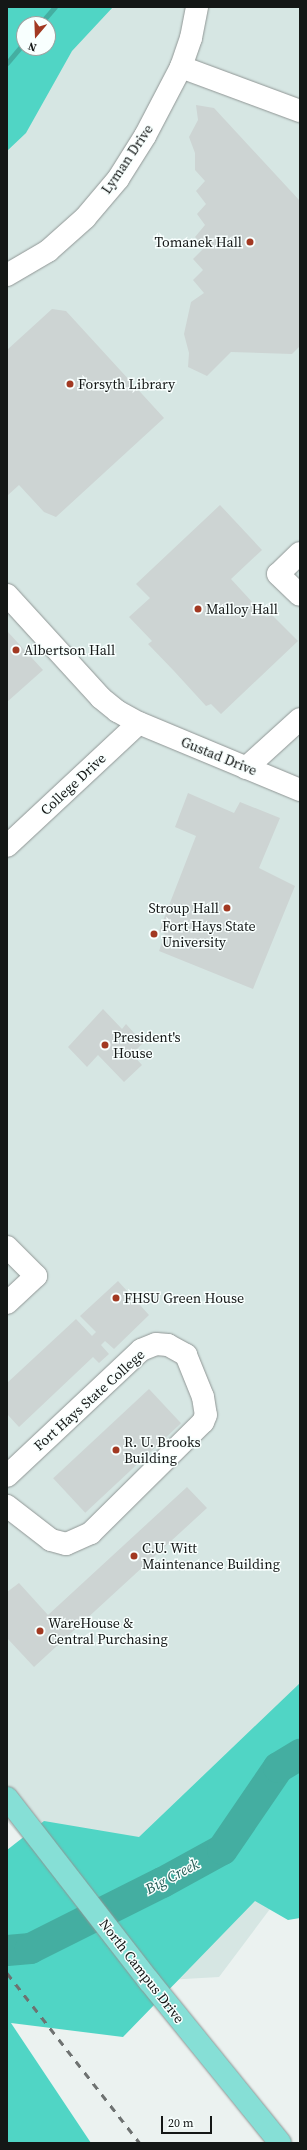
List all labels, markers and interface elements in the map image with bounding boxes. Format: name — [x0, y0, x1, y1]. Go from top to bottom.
north arrow — [16, 16, 56, 56]
text: N — [26, 38, 38, 55]
street label: Lyman Drive — [98, 121, 156, 197]
place label: Tomanek Hall — [155, 234, 242, 250]
marker: Tomanek Hall — [245, 237, 255, 247]
place label: Forsyth Library — [78, 376, 175, 392]
marker: Forsyth Library — [65, 379, 75, 389]
place label: Malloy Hall — [206, 601, 278, 617]
marker: Malloy Hall — [193, 604, 203, 614]
place label: Albertson Hall — [24, 642, 115, 658]
marker: Albertson Hall — [11, 645, 21, 655]
street label: Gustad Drive — [179, 733, 259, 779]
street label: College Drive — [37, 750, 109, 818]
place label: Stroup Hall — [148, 900, 219, 916]
marker: Stroup Hall — [222, 903, 232, 913]
place label: Fort Hays State University — [162, 918, 256, 950]
marker: Fort Hays State University — [149, 929, 159, 939]
place label: President's House — [113, 1029, 181, 1062]
marker: President's House — [100, 1040, 110, 1050]
place label: FHSU Green House — [124, 1290, 244, 1306]
marker: FHSU Green House — [111, 1293, 121, 1303]
street label: Fort Hays State College — [30, 1346, 148, 1454]
place label: R. U. Brooks Building — [124, 1434, 201, 1466]
marker: R. U. Brooks Building — [111, 1445, 121, 1455]
place label: C.U. Witt Maintenance Building — [142, 1540, 280, 1572]
marker: C.U. Witt Maintenance Building — [129, 1551, 139, 1561]
place label: WareHouse & Central Purchasing — [48, 1615, 168, 1648]
marker: WareHouse & Central Purchasing — [35, 1626, 45, 1636]
water label: Big Creek — [142, 1854, 202, 1898]
street label: North Campus Drive — [96, 1915, 188, 2027]
scale bar — [163, 2108, 214, 2134]
text: 20 m — [168, 2115, 194, 2131]

